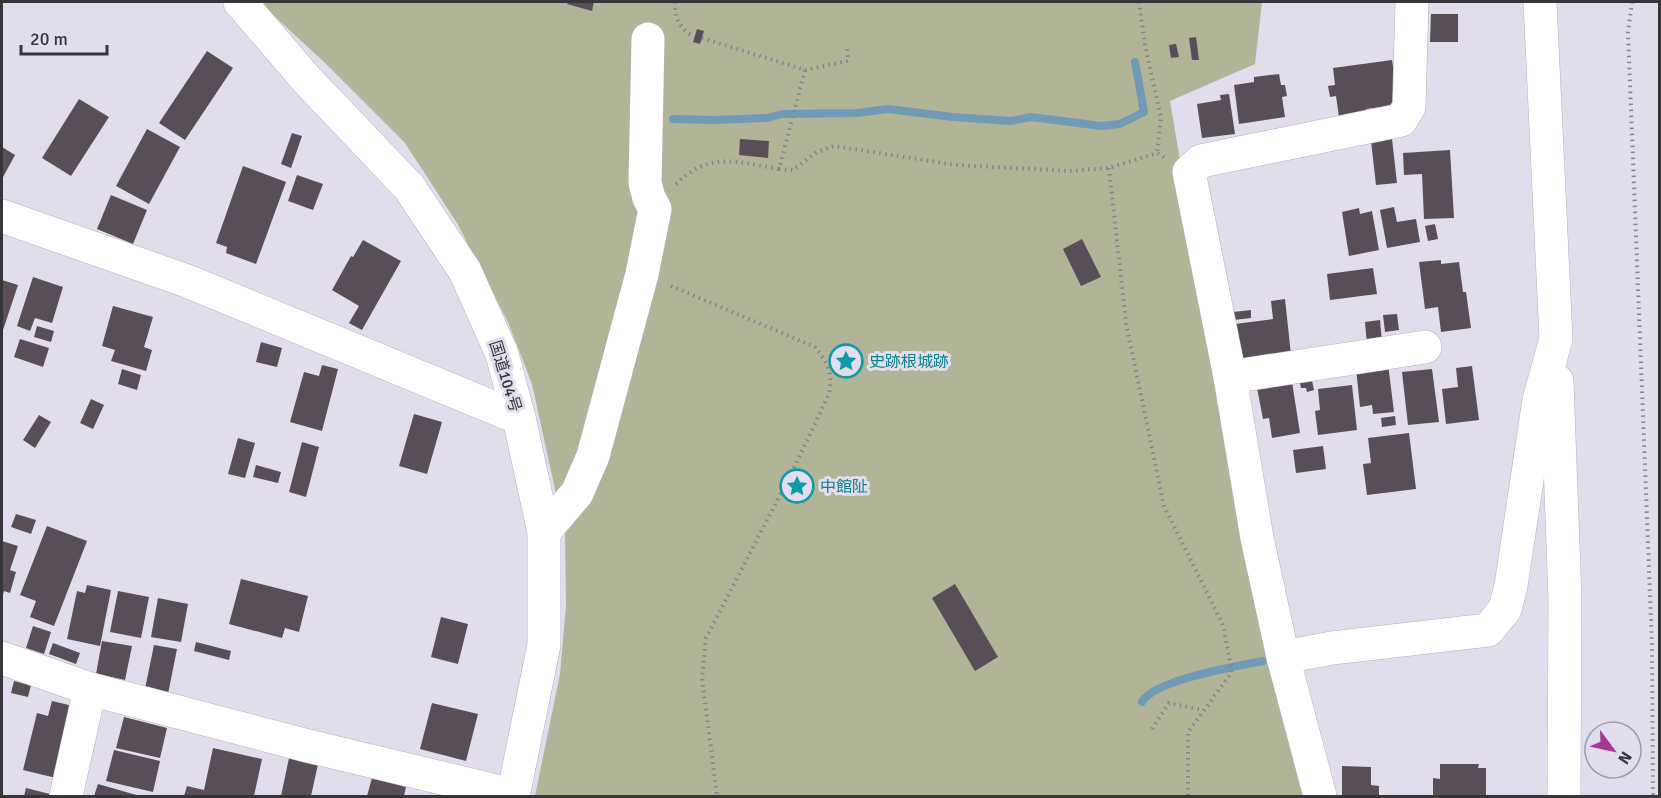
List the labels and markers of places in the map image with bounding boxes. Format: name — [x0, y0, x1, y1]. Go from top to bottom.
place icon: 史跡根城跡 — [828, 343, 864, 379]
place label: 史跡根城跡 — [869, 352, 949, 372]
place icon: 中館阯 — [779, 468, 815, 504]
place label: 中館阯 — [820, 477, 868, 497]

